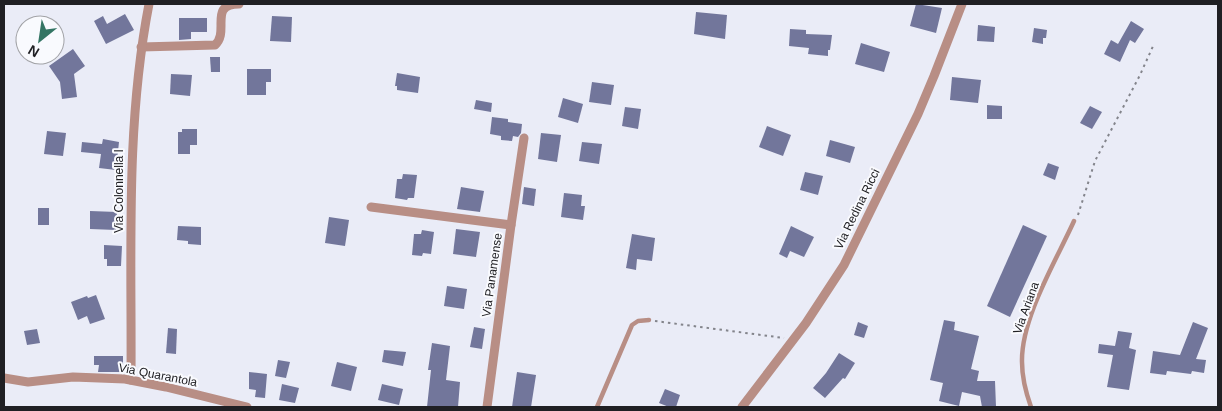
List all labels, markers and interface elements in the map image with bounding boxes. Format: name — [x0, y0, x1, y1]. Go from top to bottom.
north arrow — [15, 15, 65, 65]
text: N — [25, 42, 42, 61]
street label: Via Colonnella I — [112, 149, 126, 233]
street label: Via Redina Ricci — [831, 166, 883, 252]
street label: Via Panamense — [479, 232, 505, 318]
street label: Via Ariana — [1010, 280, 1042, 336]
street label: Via Quarantola — [117, 361, 199, 390]

